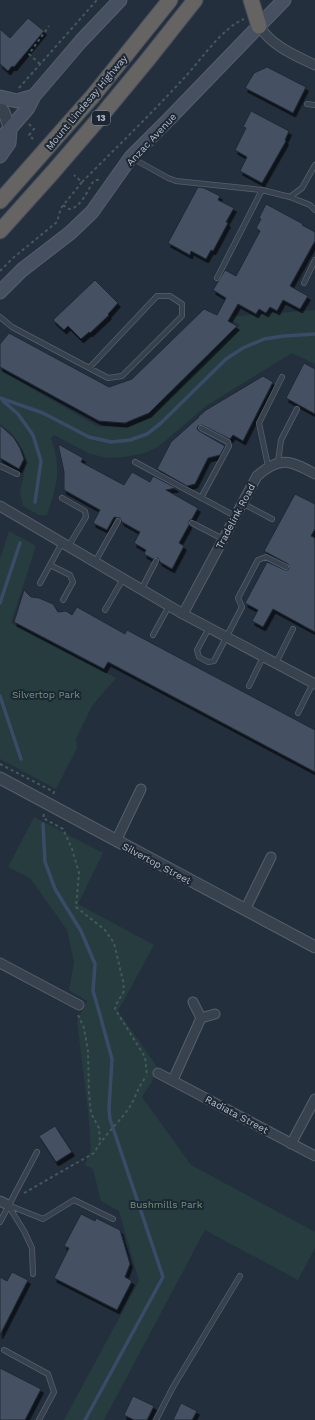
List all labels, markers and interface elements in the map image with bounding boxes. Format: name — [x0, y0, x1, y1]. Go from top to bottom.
street label: Mount Lindesay Highway — [43, 52, 130, 152]
road number: 13 — [92, 111, 110, 125]
street label: Anzac Avenue — [124, 111, 179, 168]
street label: Tradelink Road — [214, 482, 257, 551]
park label: Silvertop Park — [12, 689, 80, 700]
street label: Silvertop Street — [120, 841, 194, 887]
street label: Radiata Street — [203, 1093, 271, 1136]
park label: Bushmills Park — [130, 1199, 203, 1210]

